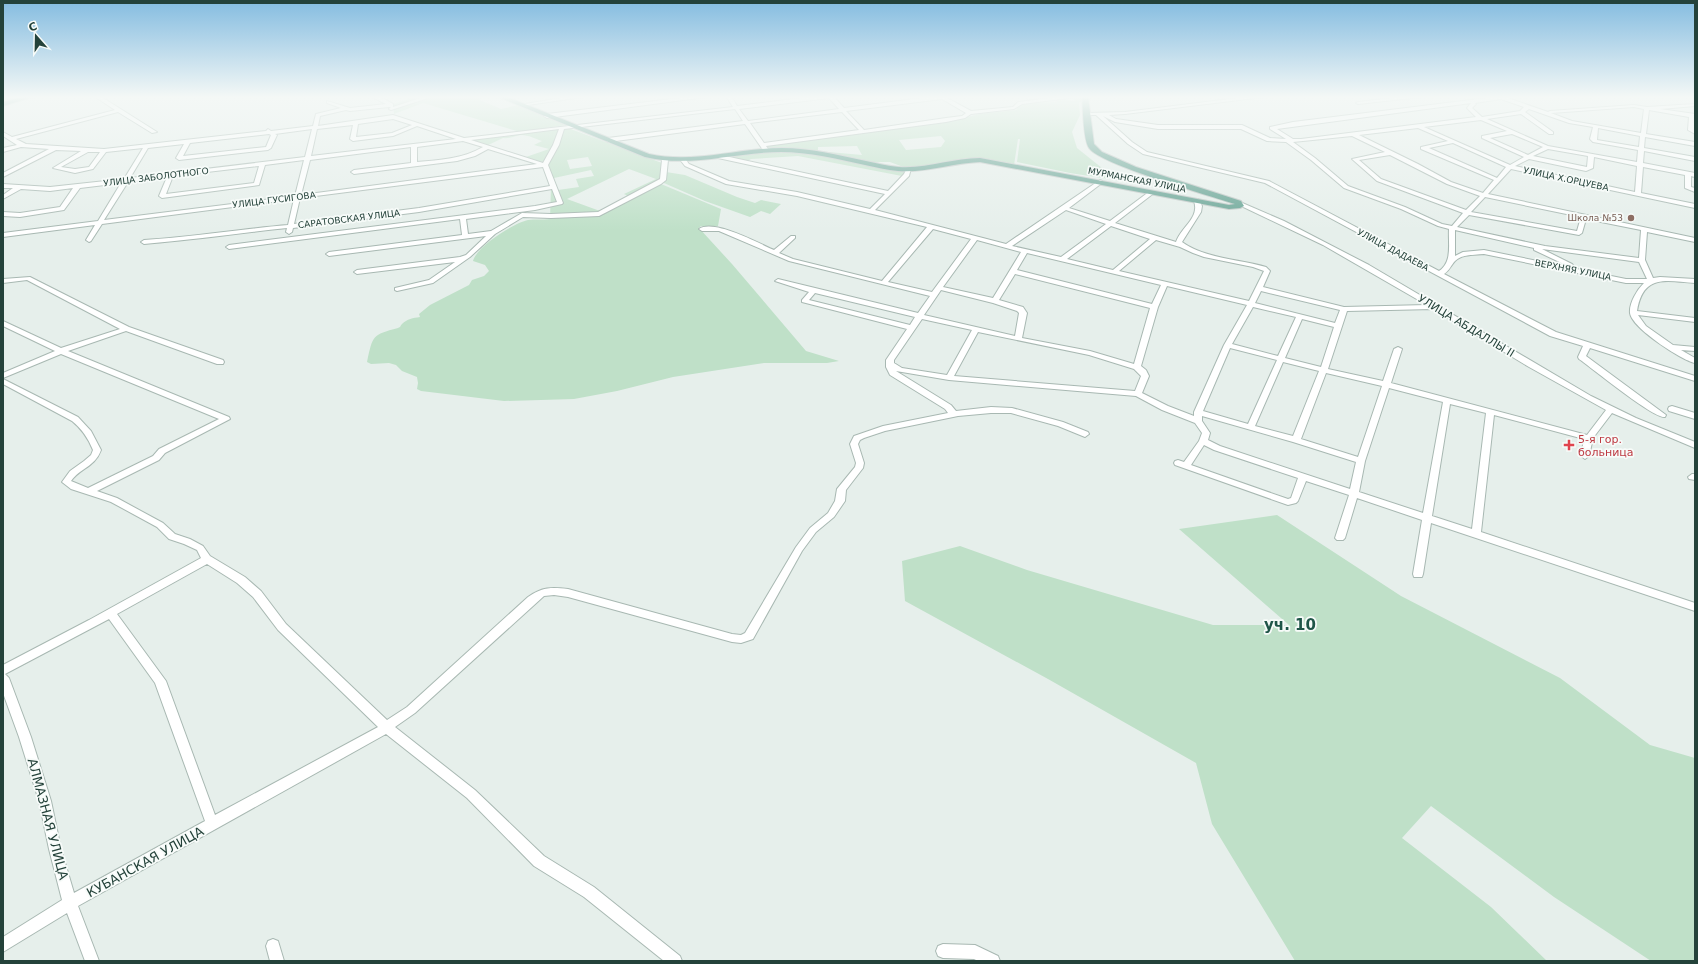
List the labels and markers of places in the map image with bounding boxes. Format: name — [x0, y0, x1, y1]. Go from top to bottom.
place label: Школа №53 — [1567, 213, 1623, 223]
marker: Школа №53 — [1626, 213, 1636, 223]
place label: 5-я гор. больница — [1578, 433, 1634, 459]
marker: 5-я гор. больница — [1563, 439, 1575, 451]

